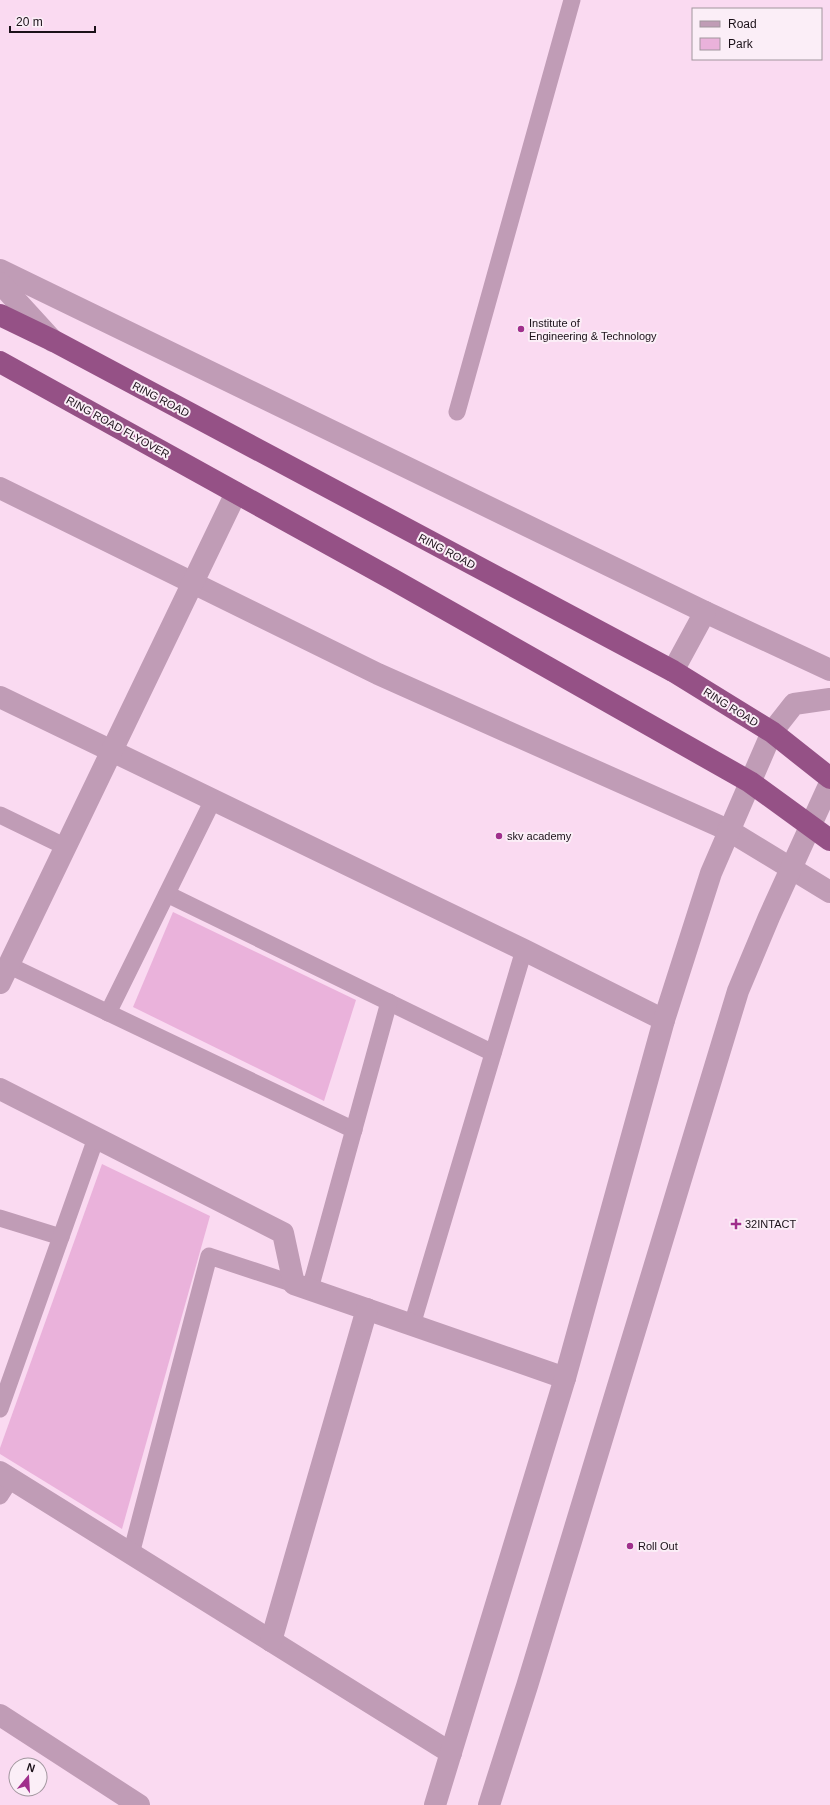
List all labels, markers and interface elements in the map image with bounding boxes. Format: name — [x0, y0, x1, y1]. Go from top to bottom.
scale bar — [10, 8, 95, 34]
legend — [692, 8, 822, 60]
text: 20 m — [16, 15, 43, 29]
text: Road — [728, 17, 757, 31]
text: Park — [728, 37, 754, 51]
place label: Institute of Engineering & Technology — [529, 317, 657, 342]
marker: Institute of Engineering & Technology — [516, 324, 526, 334]
street label: RING ROAD — [131, 379, 191, 419]
street label: RING ROAD FLYOVER — [64, 394, 172, 460]
street label: RING ROAD — [417, 531, 477, 571]
street label: RING ROAD — [701, 685, 761, 729]
place label: skv academy — [507, 830, 572, 842]
marker: skv academy — [494, 831, 504, 841]
marker: 32INTACT — [730, 1218, 742, 1230]
place label: 32INTACT — [745, 1218, 796, 1230]
place label: Roll Out — [638, 1540, 678, 1552]
marker: Roll Out — [625, 1541, 635, 1551]
north arrow — [8, 1757, 48, 1797]
text: N — [25, 1761, 37, 1774]

